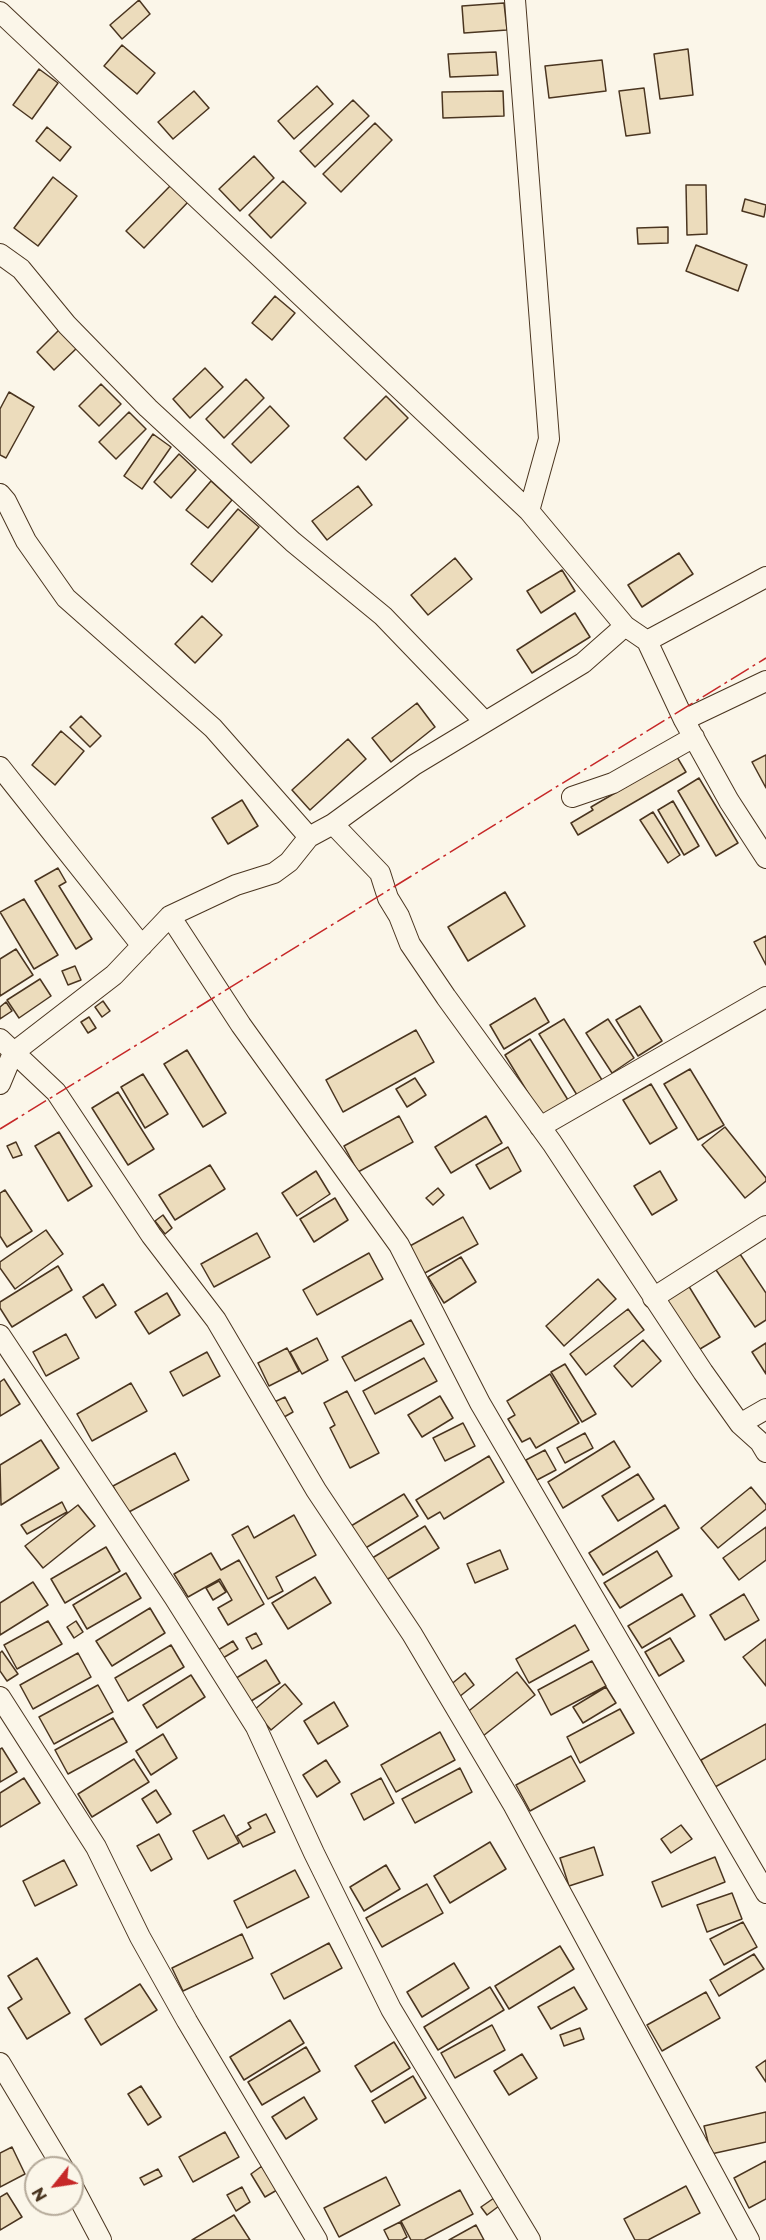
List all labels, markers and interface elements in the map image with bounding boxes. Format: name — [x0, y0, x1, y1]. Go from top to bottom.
north arrow — [24, 2156, 84, 2216]
text: N — [28, 2184, 51, 2205]

